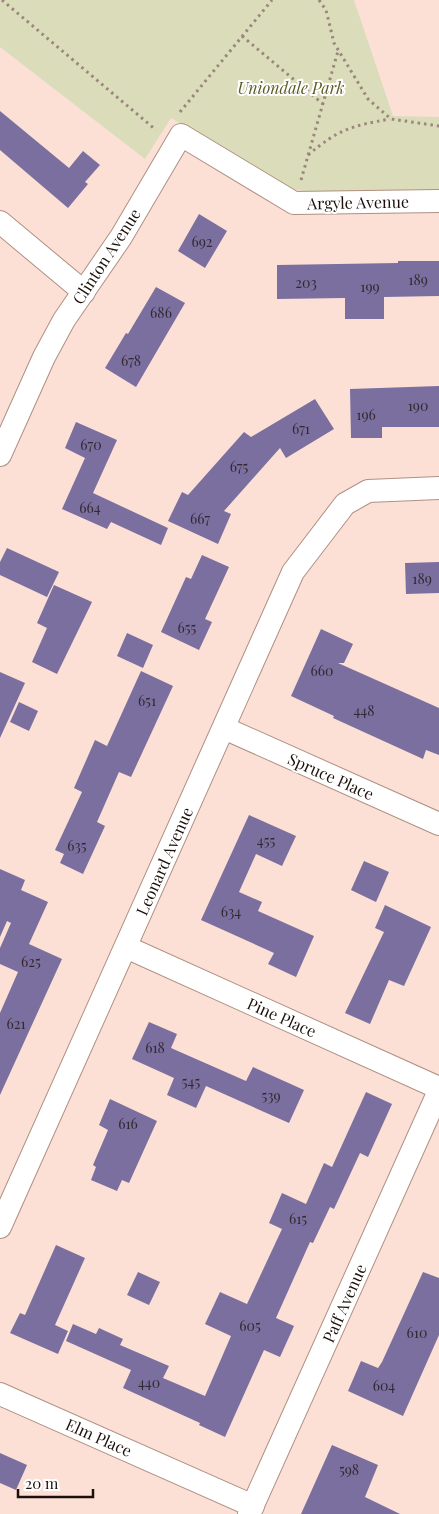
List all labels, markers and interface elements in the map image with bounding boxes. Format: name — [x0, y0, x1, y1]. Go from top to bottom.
park label: Uniondale Park — [237, 77, 345, 98]
street label: Argyle Avenue — [306, 191, 409, 213]
street label: Clinton Avenue — [67, 204, 145, 308]
house number: 692 — [191, 232, 213, 251]
house number: 189 — [408, 270, 428, 289]
house number: 203 — [295, 273, 317, 292]
house number: 199 — [360, 277, 380, 296]
house number: 686 — [150, 303, 172, 322]
house number: 678 — [121, 351, 141, 370]
house number: 190 — [408, 396, 428, 415]
house number: 196 — [356, 405, 376, 424]
house number: 671 — [292, 419, 310, 438]
house number: 670 — [80, 435, 102, 454]
house number: 675 — [230, 457, 249, 476]
house number: 664 — [79, 498, 101, 517]
house number: 667 — [190, 509, 210, 528]
house number: 189 — [412, 569, 432, 588]
house number: 655 — [178, 618, 197, 637]
house number: 660 — [311, 661, 333, 680]
house number: 651 — [138, 691, 156, 710]
house number: 448 — [353, 701, 375, 720]
street label: Spruce Place — [285, 748, 377, 804]
street label: Leonard Avenue — [131, 804, 197, 918]
house number: 455 — [257, 831, 275, 850]
house number: 635 — [67, 836, 87, 855]
house number: 634 — [221, 902, 241, 921]
house number: 625 — [21, 952, 41, 971]
street label: Pine Place — [244, 992, 320, 1042]
house number: 621 — [6, 1014, 26, 1033]
house number: 618 — [145, 1038, 165, 1057]
house number: 545 — [182, 1072, 200, 1091]
house number: 539 — [261, 1086, 281, 1105]
house number: 616 — [118, 1114, 138, 1133]
house number: 615 — [289, 1209, 307, 1228]
street label: Paff Avenue — [317, 1260, 371, 1346]
house number: 605 — [239, 1316, 261, 1335]
house number: 610 — [407, 1323, 427, 1342]
house number: 440 — [138, 1373, 160, 1392]
house number: 604 — [373, 1376, 395, 1395]
street label: Elm Place — [63, 1413, 135, 1461]
house number: 598 — [339, 1460, 359, 1479]
scale bar — [18, 1466, 92, 1498]
text: 20 m — [25, 1473, 59, 1493]

